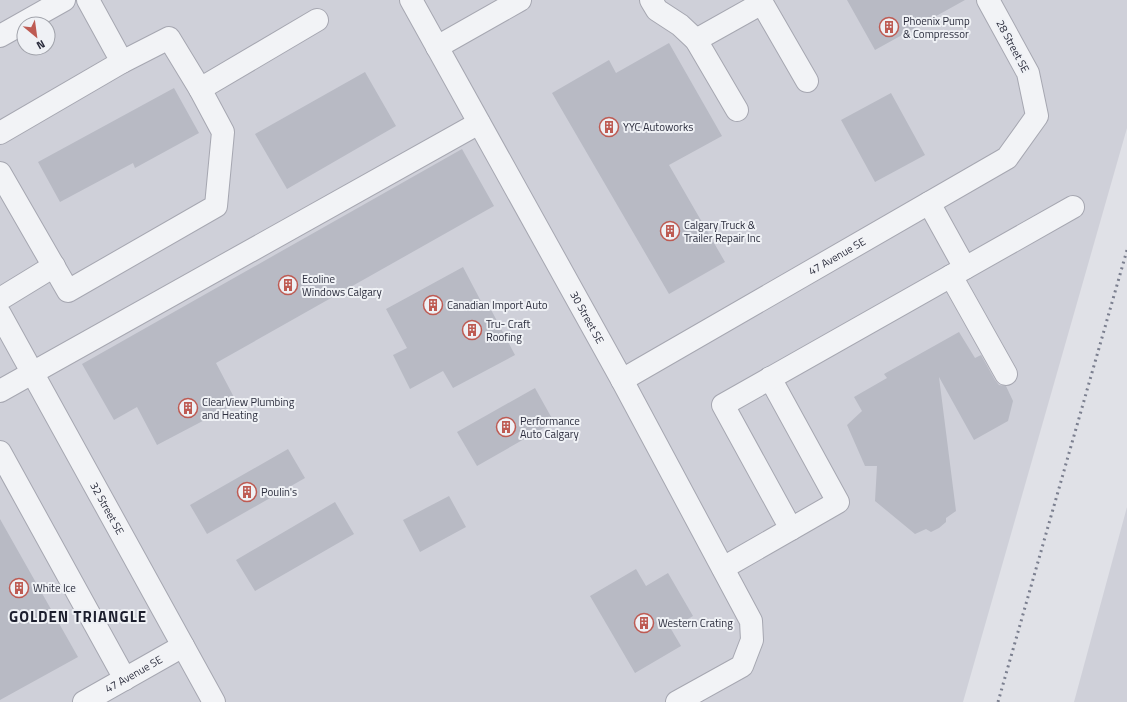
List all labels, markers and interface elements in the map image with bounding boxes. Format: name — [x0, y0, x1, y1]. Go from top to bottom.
place label: Phoenix Pump & Compressor — [903, 13, 970, 42]
north arrow — [16, 16, 56, 56]
building icon: Phoenix Pump & Compressor — [878, 16, 900, 38]
street label: 28 Street SE — [992, 17, 1034, 75]
text: N — [34, 36, 48, 54]
building icon: YYC Autoworks — [598, 116, 620, 138]
place label: YYC Autoworks — [623, 119, 693, 135]
place label: Calgary Truck & Trailer Repair Inc — [684, 217, 761, 246]
building icon: Calgary Truck & Trailer Repair Inc — [659, 220, 681, 242]
street label: 47 Avenue SE — [805, 233, 868, 279]
place label: Ecoline Windows Calgary — [302, 271, 383, 300]
building icon: Ecoline Windows Calgary — [277, 274, 299, 296]
street label: 30 Street SE — [566, 288, 608, 346]
building icon: Canadian Import Auto — [422, 294, 444, 316]
place label: Canadian Import Auto — [447, 297, 548, 313]
place label: Tru- Craft Roofing — [486, 316, 531, 345]
building icon: Tru- Craft Roofing — [461, 319, 483, 341]
place label: ClearView Plumbing and Heating — [202, 394, 295, 423]
building icon: ClearView Plumbing and Heating — [177, 397, 199, 419]
place label: Performance Auto Calgary — [520, 413, 580, 442]
building icon: Performance Auto Calgary — [495, 416, 517, 438]
street label: 32 Street SE — [86, 479, 128, 538]
building icon: Poulin's — [236, 481, 258, 503]
place label: Poulin's — [261, 484, 297, 500]
building icon: White Ice — [8, 577, 30, 599]
place label: White Ice — [33, 580, 76, 596]
district label: GOLDEN TRIANGLE — [9, 605, 147, 628]
building icon: Western Crating — [633, 612, 655, 634]
place label: Western Crating — [658, 615, 733, 631]
street label: 47 Avenue SE — [102, 651, 165, 697]

